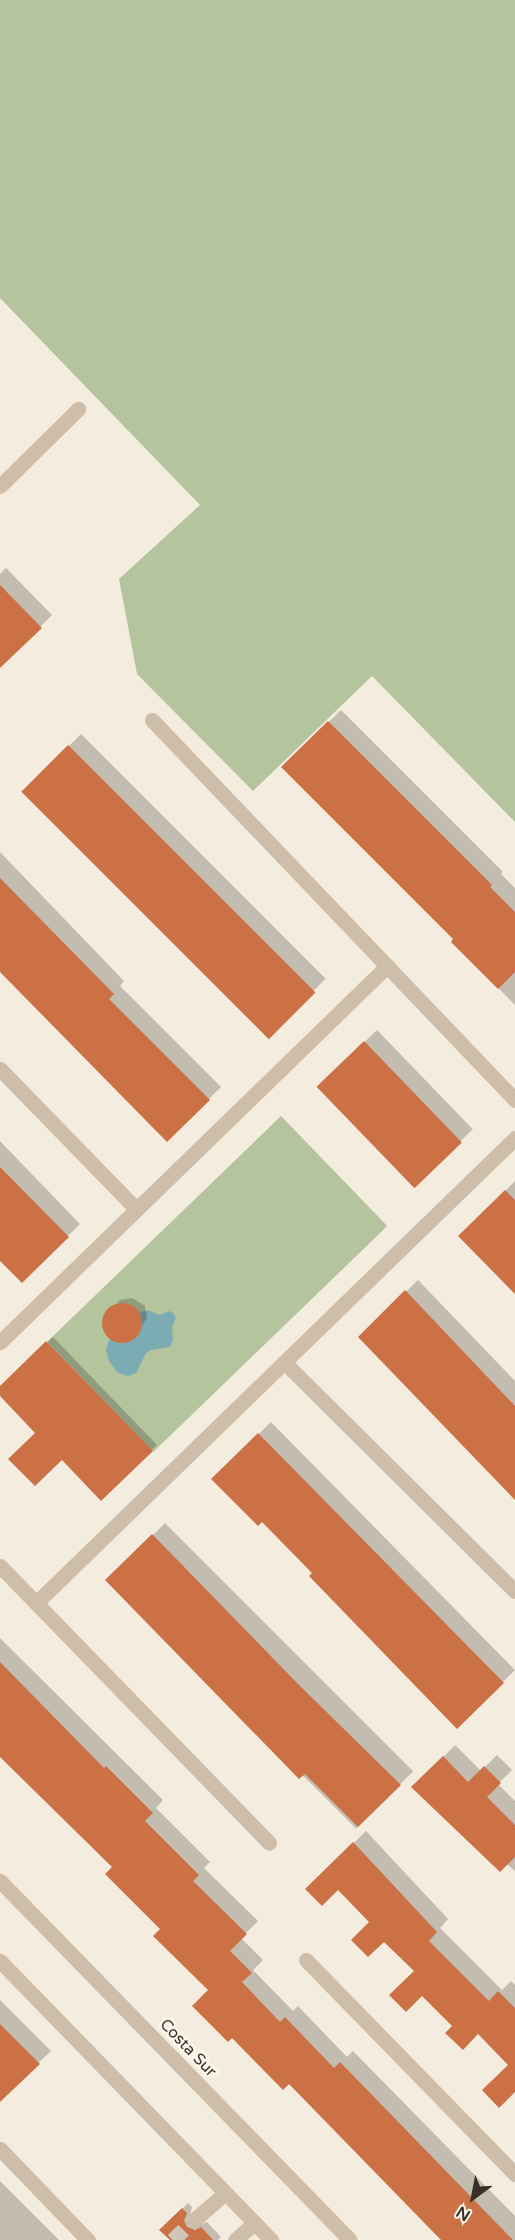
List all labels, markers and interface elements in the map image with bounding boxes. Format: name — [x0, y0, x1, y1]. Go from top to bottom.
street label: Costa Sur — [156, 2015, 220, 2081]
north arrow — [443, 2168, 503, 2228]
text: N — [453, 2201, 474, 2225]

